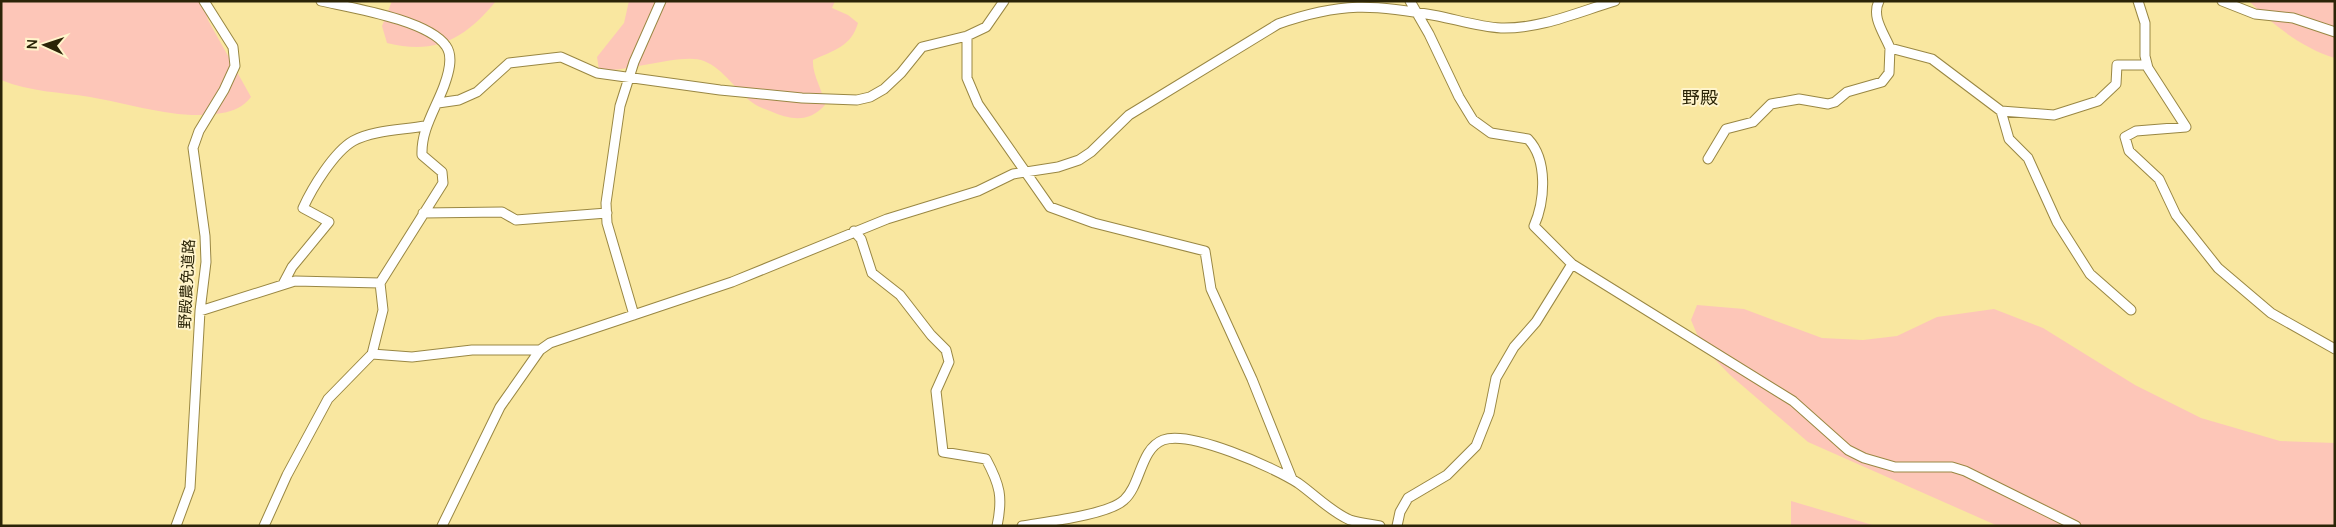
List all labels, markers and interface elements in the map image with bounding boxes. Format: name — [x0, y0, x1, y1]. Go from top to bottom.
north arrow — [20, 20, 70, 70]
text: N — [22, 39, 41, 50]
district label: 野殿 — [1682, 85, 1718, 109]
street label: 野殿農免道路 — [174, 238, 199, 329]

